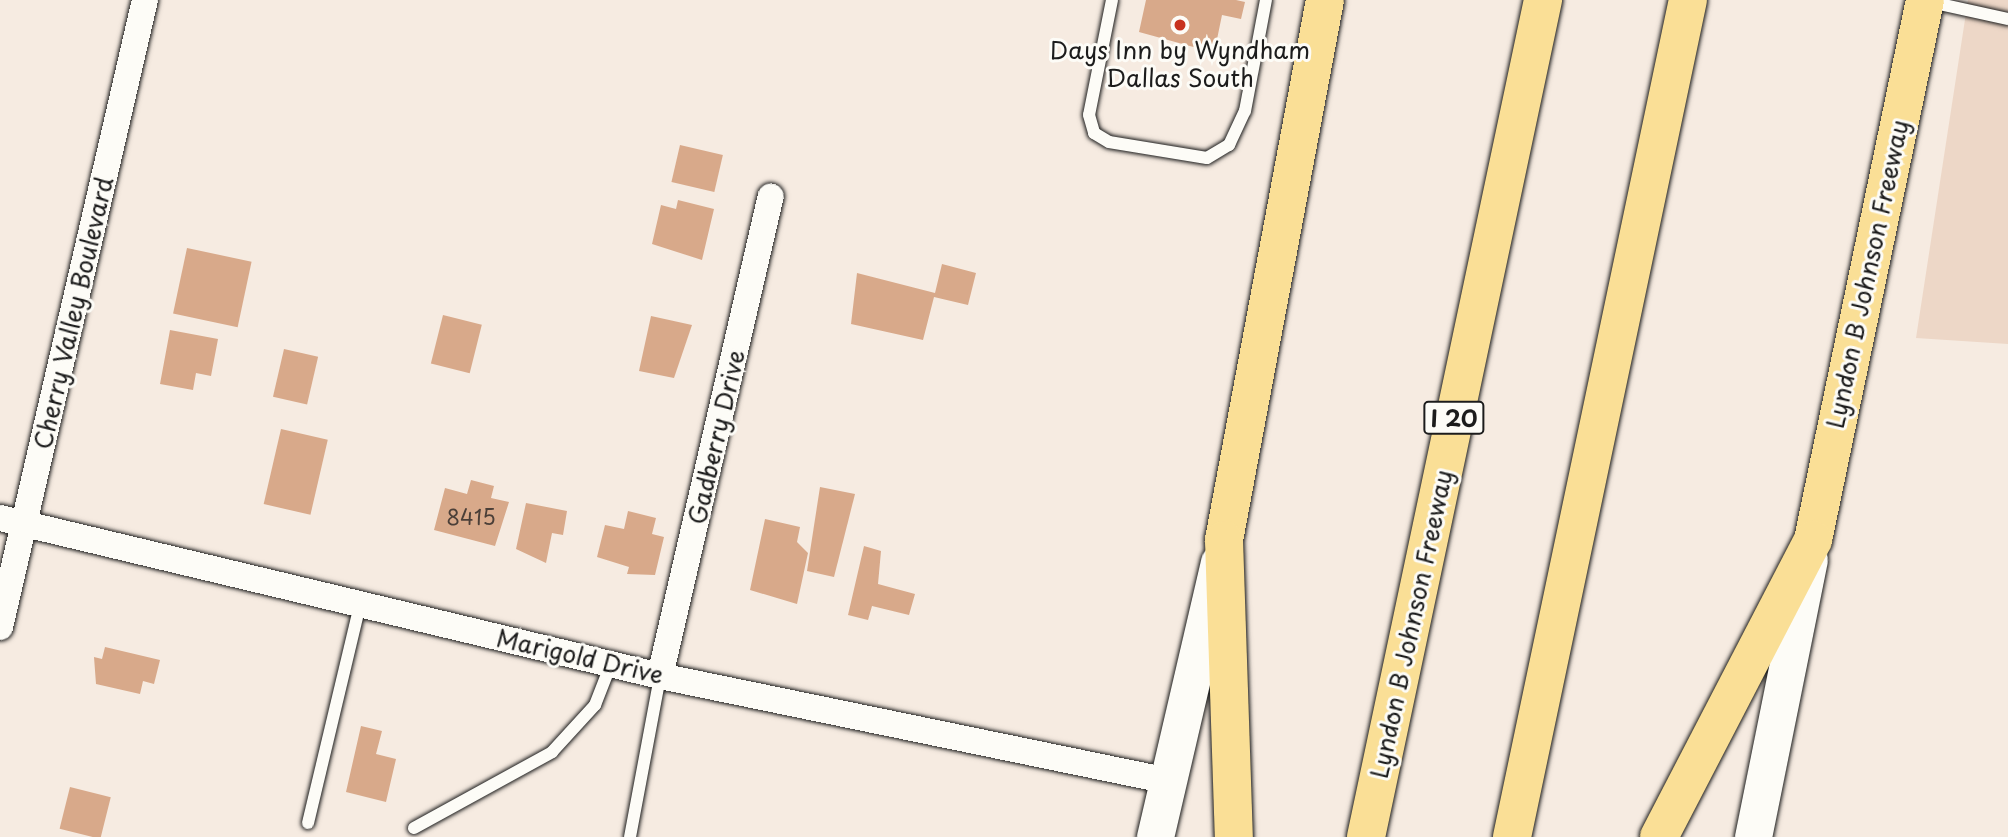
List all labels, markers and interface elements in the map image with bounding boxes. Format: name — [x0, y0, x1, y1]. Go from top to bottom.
marker: Days Inn by Wyndham Dallas South — [1172, 17, 1188, 33]
place label: Days Inn by Wyndham Dallas South — [1049, 36, 1311, 92]
street label: Lyndon B Johnson Freeway — [1820, 117, 1914, 431]
street label: Cherry Valley Boulevard — [28, 174, 118, 452]
street label: Gadberry Drive — [682, 347, 750, 527]
road number: I 20 — [1422, 398, 1486, 438]
street label: Lyndon B Johnson Freeway — [1364, 467, 1458, 781]
house number: 8415 — [446, 503, 496, 529]
street label: Marigold Drive — [493, 623, 667, 689]

